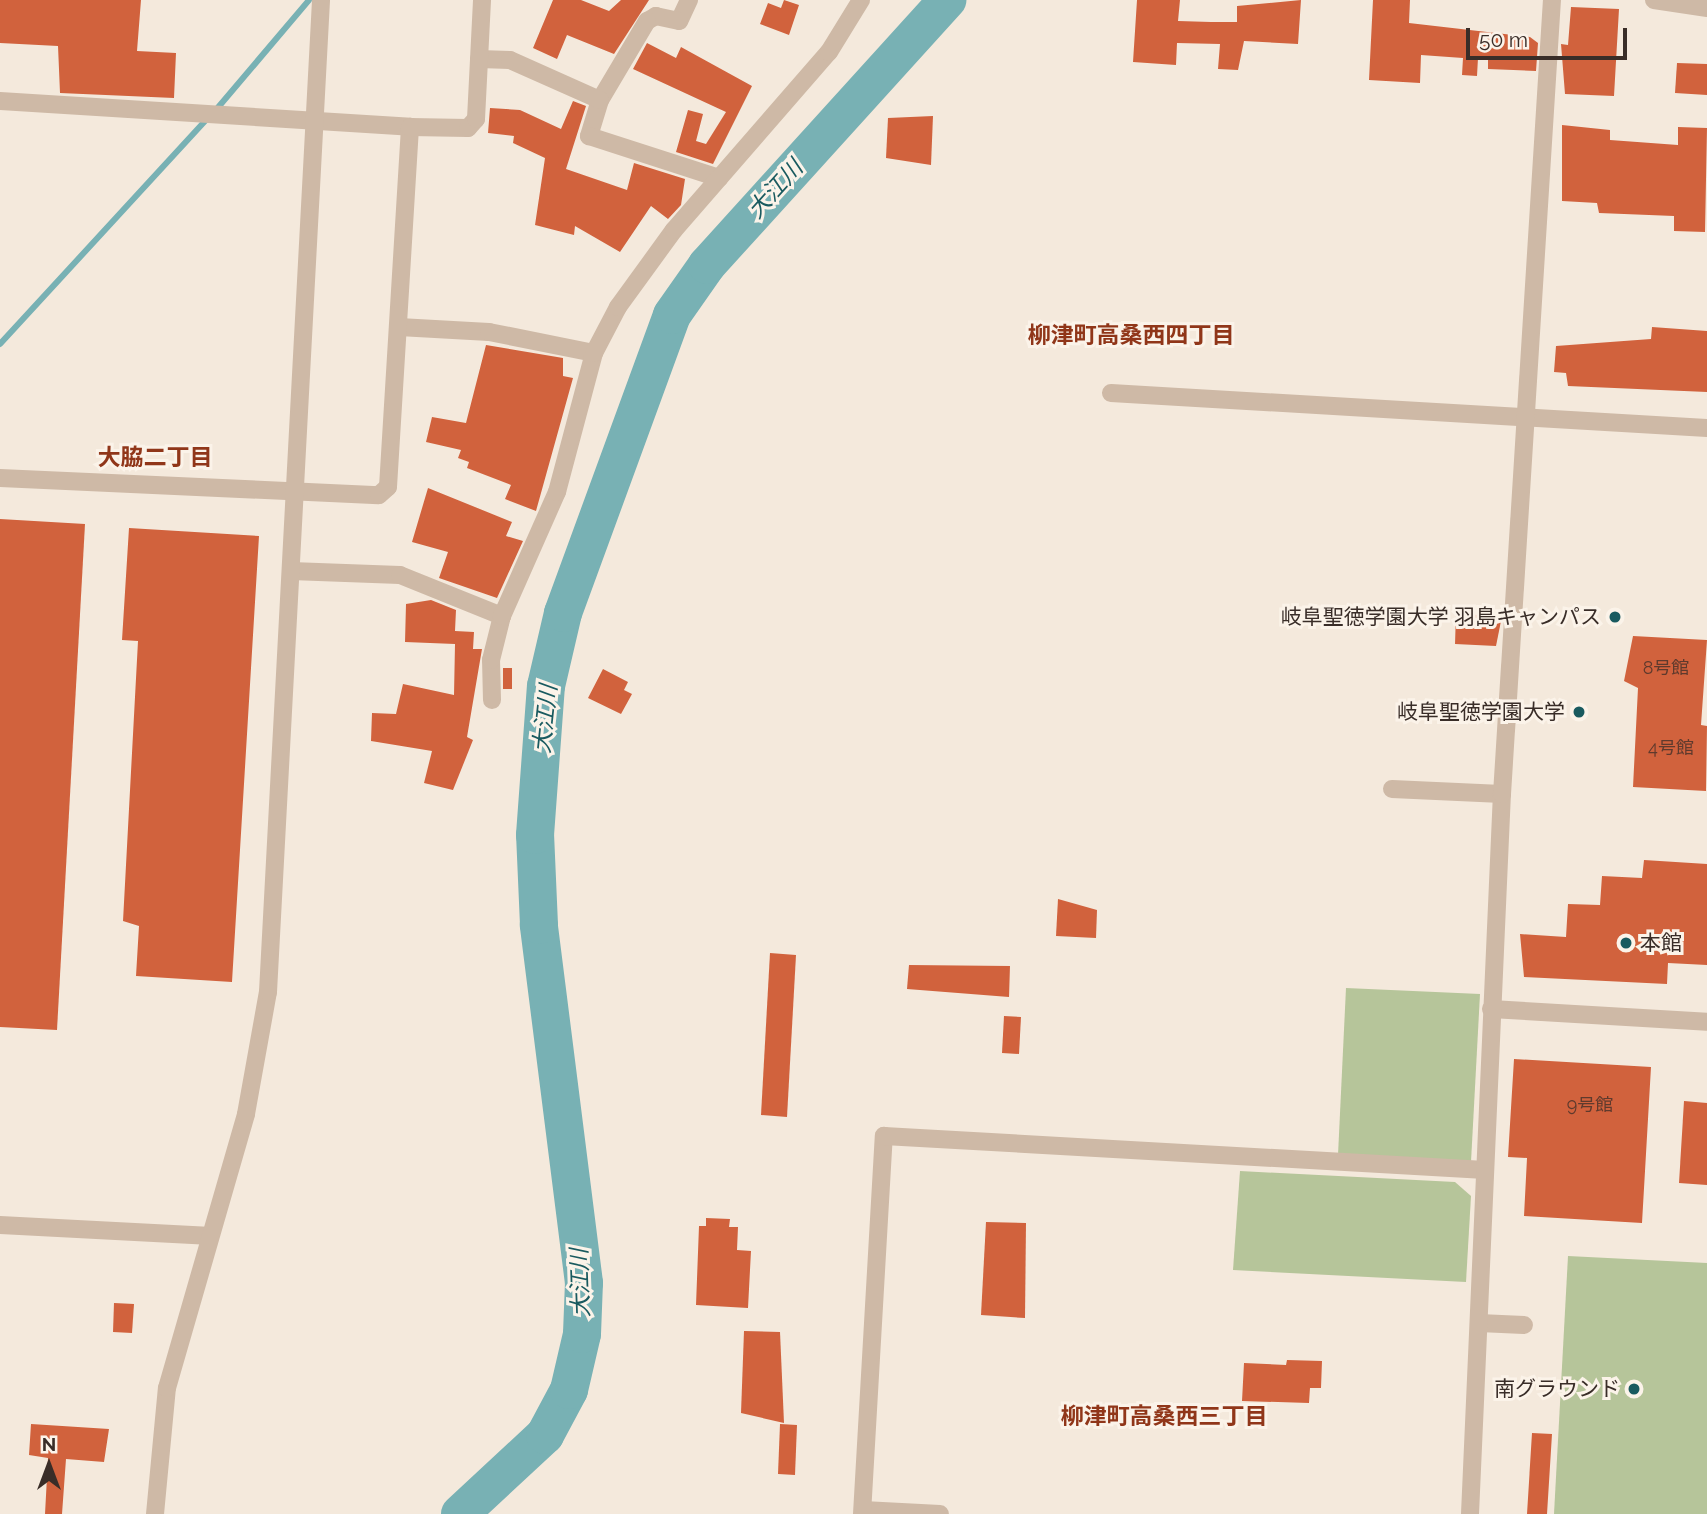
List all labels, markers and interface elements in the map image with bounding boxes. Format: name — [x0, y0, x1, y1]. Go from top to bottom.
scale bar — [1469, 14, 1630, 58]
text: 50 m — [1479, 27, 1528, 52]
water label: 大江川 — [742, 154, 808, 224]
district label: 柳津町高桑西四丁目 — [1028, 321, 1234, 349]
district label: 大脇二丁目 — [98, 443, 212, 471]
place label: 岐阜聖徳学園大学 羽島キャンパス — [1281, 604, 1601, 630]
marker: 岐阜聖徳学園大学 羽島キャンパス — [1607, 609, 1623, 625]
house number: 8号館 — [1643, 657, 1689, 679]
water label: 大江川 — [528, 683, 562, 755]
place label: 岐阜聖徳学園大学 — [1397, 699, 1565, 725]
marker: 岐阜聖徳学園大学 — [1571, 704, 1587, 720]
house number: 4号館 — [1648, 737, 1694, 759]
place label: 本館 — [1640, 930, 1682, 956]
marker: 本館 — [1618, 935, 1634, 951]
house number: 9号館 — [1567, 1094, 1613, 1116]
water label: 大江川 — [565, 1248, 595, 1318]
place label: 南グラウンド — [1494, 1376, 1620, 1402]
marker: 南グラウンド — [1626, 1381, 1642, 1397]
district label: 柳津町高桑西三丁目 — [1061, 1402, 1267, 1430]
north arrow — [14, 1430, 84, 1500]
text: N — [42, 1433, 56, 1455]

